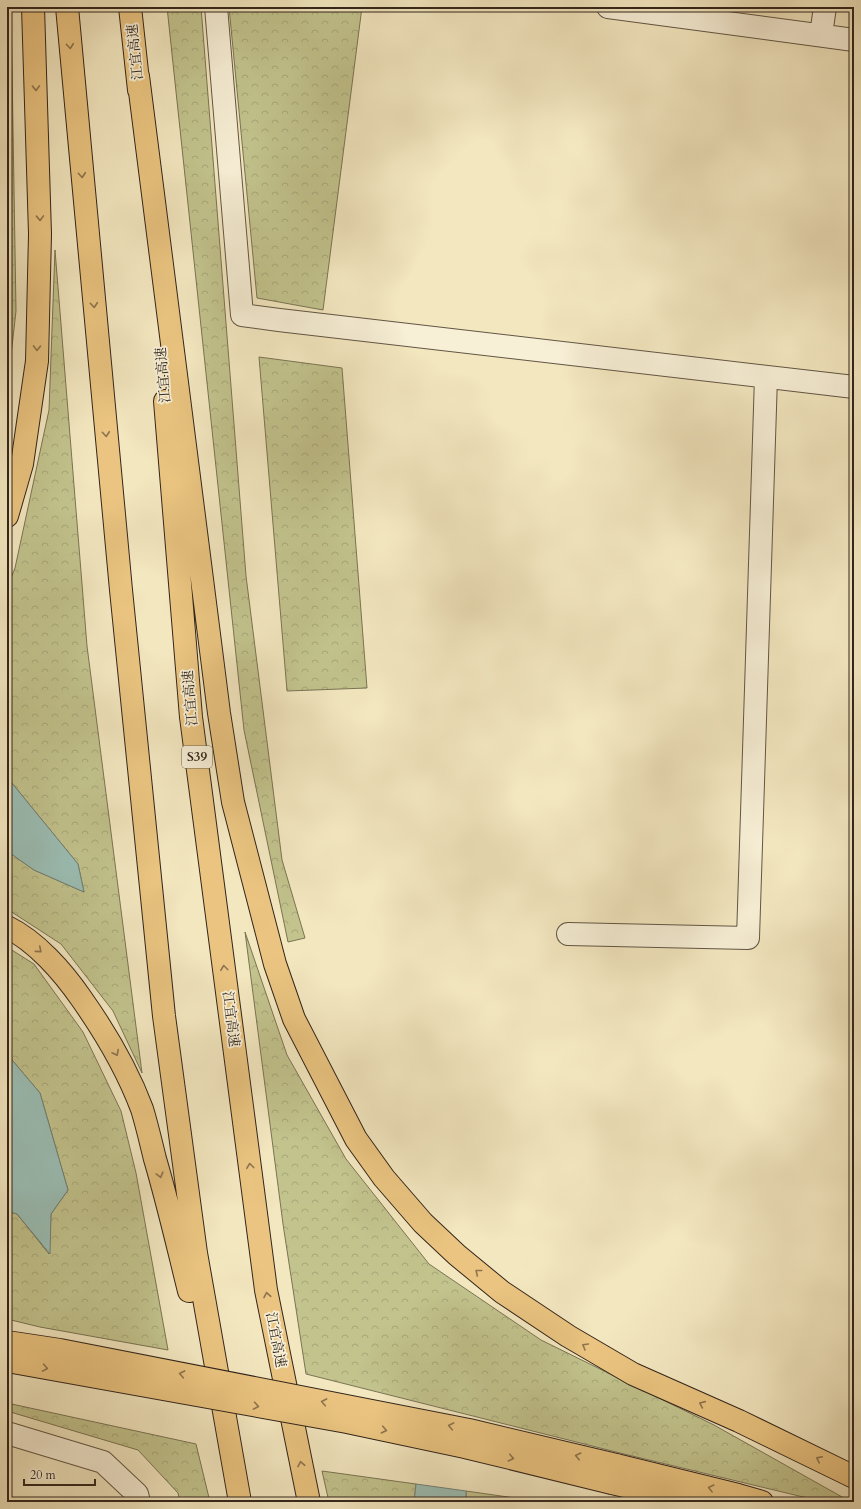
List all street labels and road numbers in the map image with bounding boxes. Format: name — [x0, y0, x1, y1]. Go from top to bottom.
street label: 江宜高速 — [123, 23, 147, 81]
street label: 江宜高速 — [151, 346, 175, 404]
street label: 江宜高速 — [178, 669, 202, 727]
road number: S39 — [182, 746, 212, 768]
street label: 江宜高速 — [218, 990, 244, 1048]
street label: 江宜高速 — [261, 1311, 291, 1369]

